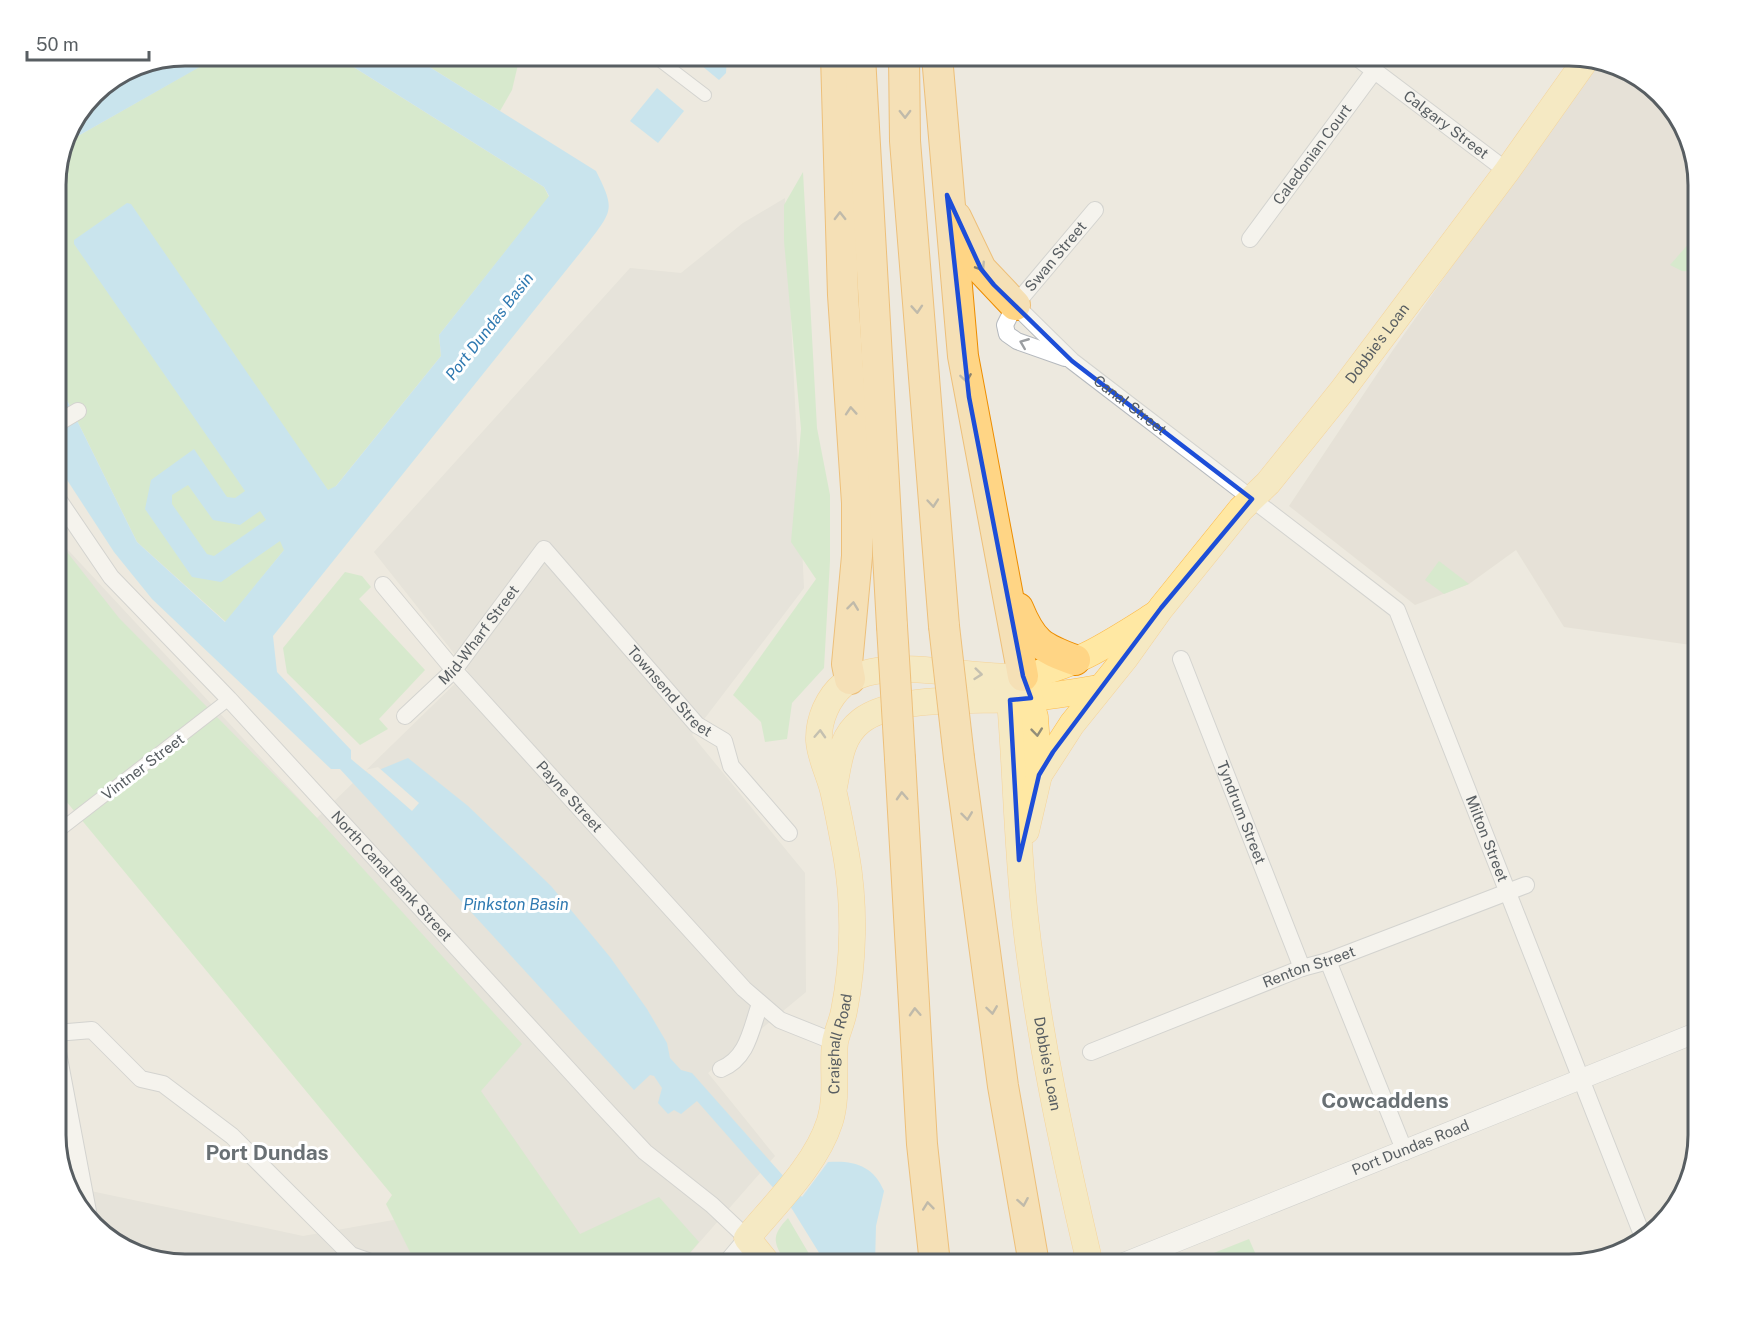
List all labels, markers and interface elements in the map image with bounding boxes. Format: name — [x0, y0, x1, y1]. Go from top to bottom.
scale bar — [27, 24, 148, 62]
text: 50 m — [36, 34, 79, 55]
street label: Calgary Street — [1400, 87, 1492, 162]
street label: Caledonian Court — [1269, 101, 1355, 208]
one-way arrow — [898, 109, 911, 118]
one-way arrow — [834, 212, 847, 221]
street label: Swan Street — [1021, 218, 1090, 295]
one-way arrow — [974, 260, 985, 271]
water label: Port Dundas Basin — [441, 269, 537, 384]
street label: Dobbie's Loan — [1341, 300, 1412, 387]
one-way arrow — [911, 304, 924, 313]
one-way arrow — [1019, 338, 1030, 350]
street label: Canal Street — [1090, 372, 1170, 439]
one-way arrow — [960, 374, 972, 383]
one-way arrow — [844, 407, 857, 416]
one-way arrow — [926, 498, 939, 507]
street label: Mid-Wharf Street — [435, 582, 522, 688]
one-way arrow — [846, 601, 859, 610]
street label: Townsend Street — [624, 642, 715, 740]
one-way arrow — [974, 667, 983, 680]
one-way arrow — [1030, 728, 1043, 737]
one-way arrow — [814, 729, 827, 738]
street label: Vintner Street — [98, 730, 187, 803]
street label: Payne Street — [533, 757, 606, 836]
street label: Tyndrum Street — [1214, 759, 1270, 867]
one-way arrow — [896, 792, 909, 801]
street label: Milton Street — [1463, 793, 1512, 884]
street label: North Canal Bank Street — [328, 807, 456, 944]
one-way arrow — [960, 812, 972, 821]
water label: Pinkston Basin — [463, 895, 569, 914]
street label: Renton Street — [1260, 942, 1358, 991]
street label: Craighall Road — [825, 992, 855, 1094]
one-way arrow — [986, 1005, 998, 1014]
one-way arrow — [908, 1007, 921, 1016]
street label: Dobbie's Loan — [1031, 1015, 1065, 1112]
district label: Cowcaddens — [1321, 1088, 1449, 1113]
street label: Port Dundas Road — [1349, 1116, 1471, 1178]
district label: Port Dundas — [205, 1140, 329, 1165]
one-way arrow — [1016, 1198, 1028, 1207]
one-way arrow — [922, 1202, 935, 1211]

